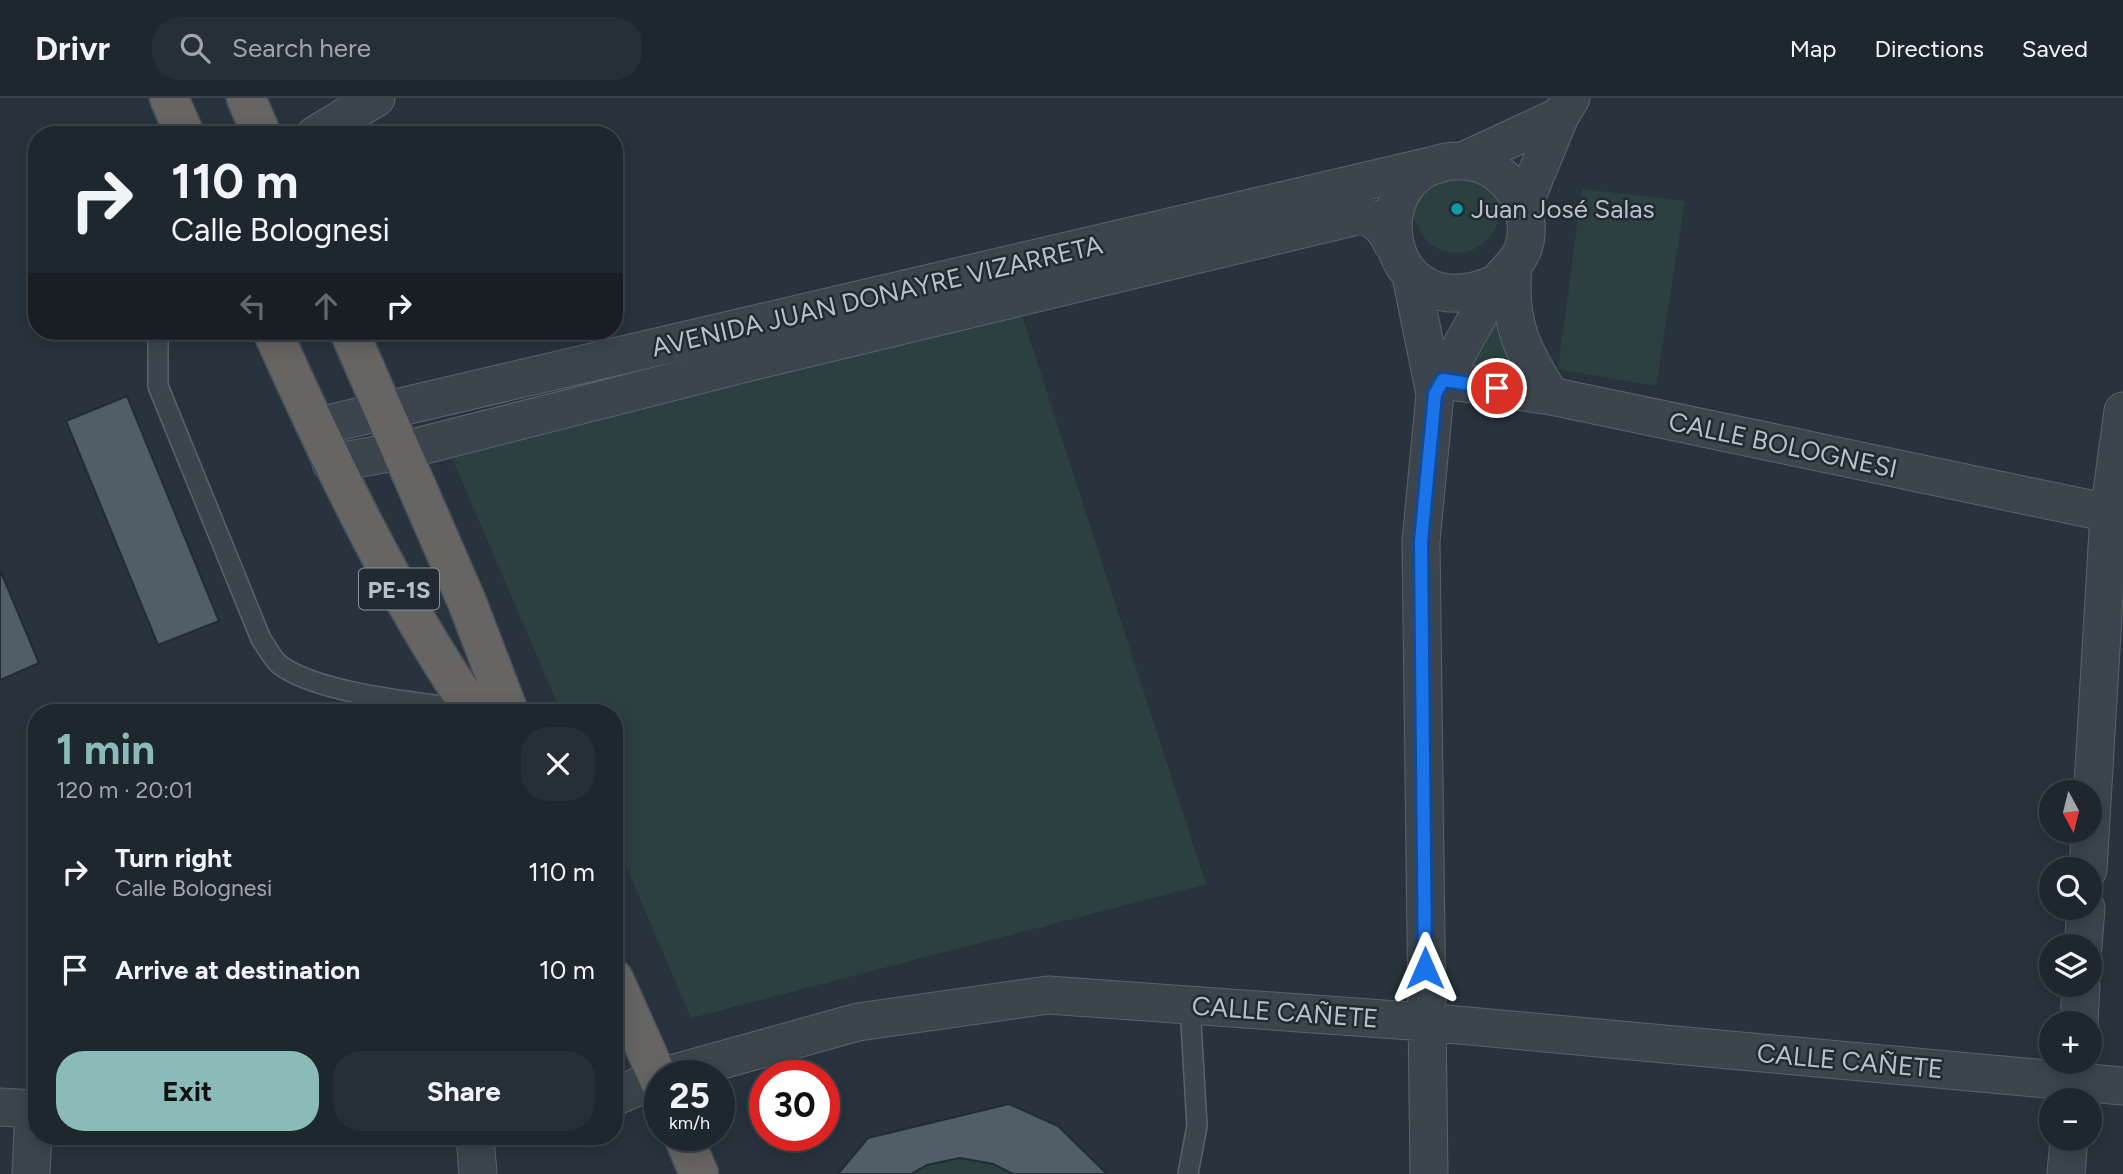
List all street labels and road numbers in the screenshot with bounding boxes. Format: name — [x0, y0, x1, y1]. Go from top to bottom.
street label: AVENIDA JUAN DONAYRE VIZARRETA — [648, 228, 1106, 364]
street label: CALLE BOLOGNESI — [1666, 405, 1900, 485]
road number: PE-1S — [359, 568, 439, 610]
street label: CALLE CAÑETE — [1191, 990, 1379, 1034]
street label: CALLE CAÑETE — [1756, 1037, 1944, 1085]

